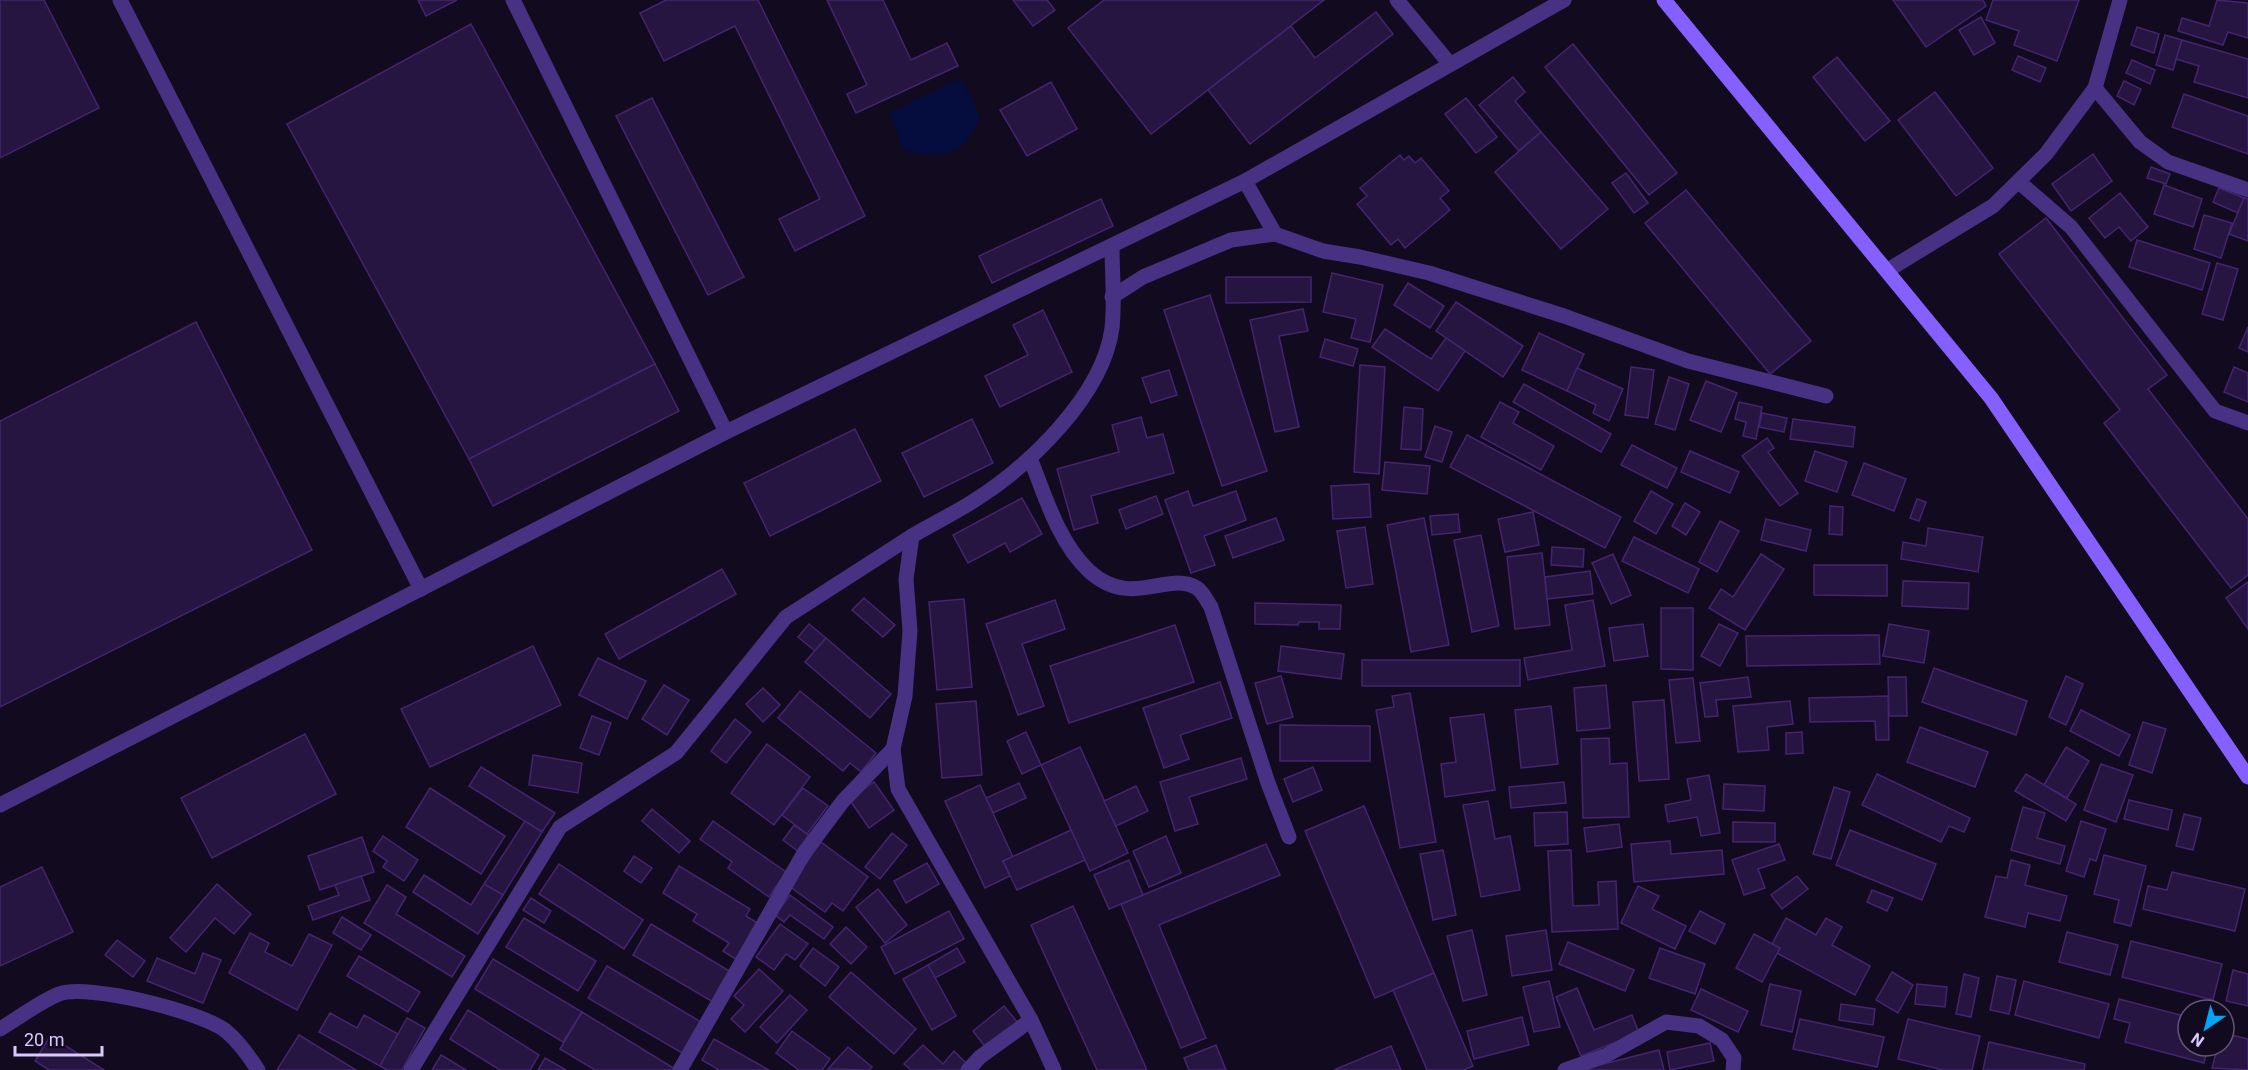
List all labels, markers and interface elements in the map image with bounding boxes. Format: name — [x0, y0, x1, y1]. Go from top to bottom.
north arrow — [2176, 998, 2236, 1058]
scale bar — [15, 1019, 102, 1057]
text: 20 m — [24, 1029, 64, 1050]
text: N — [2188, 1029, 2208, 1051]

